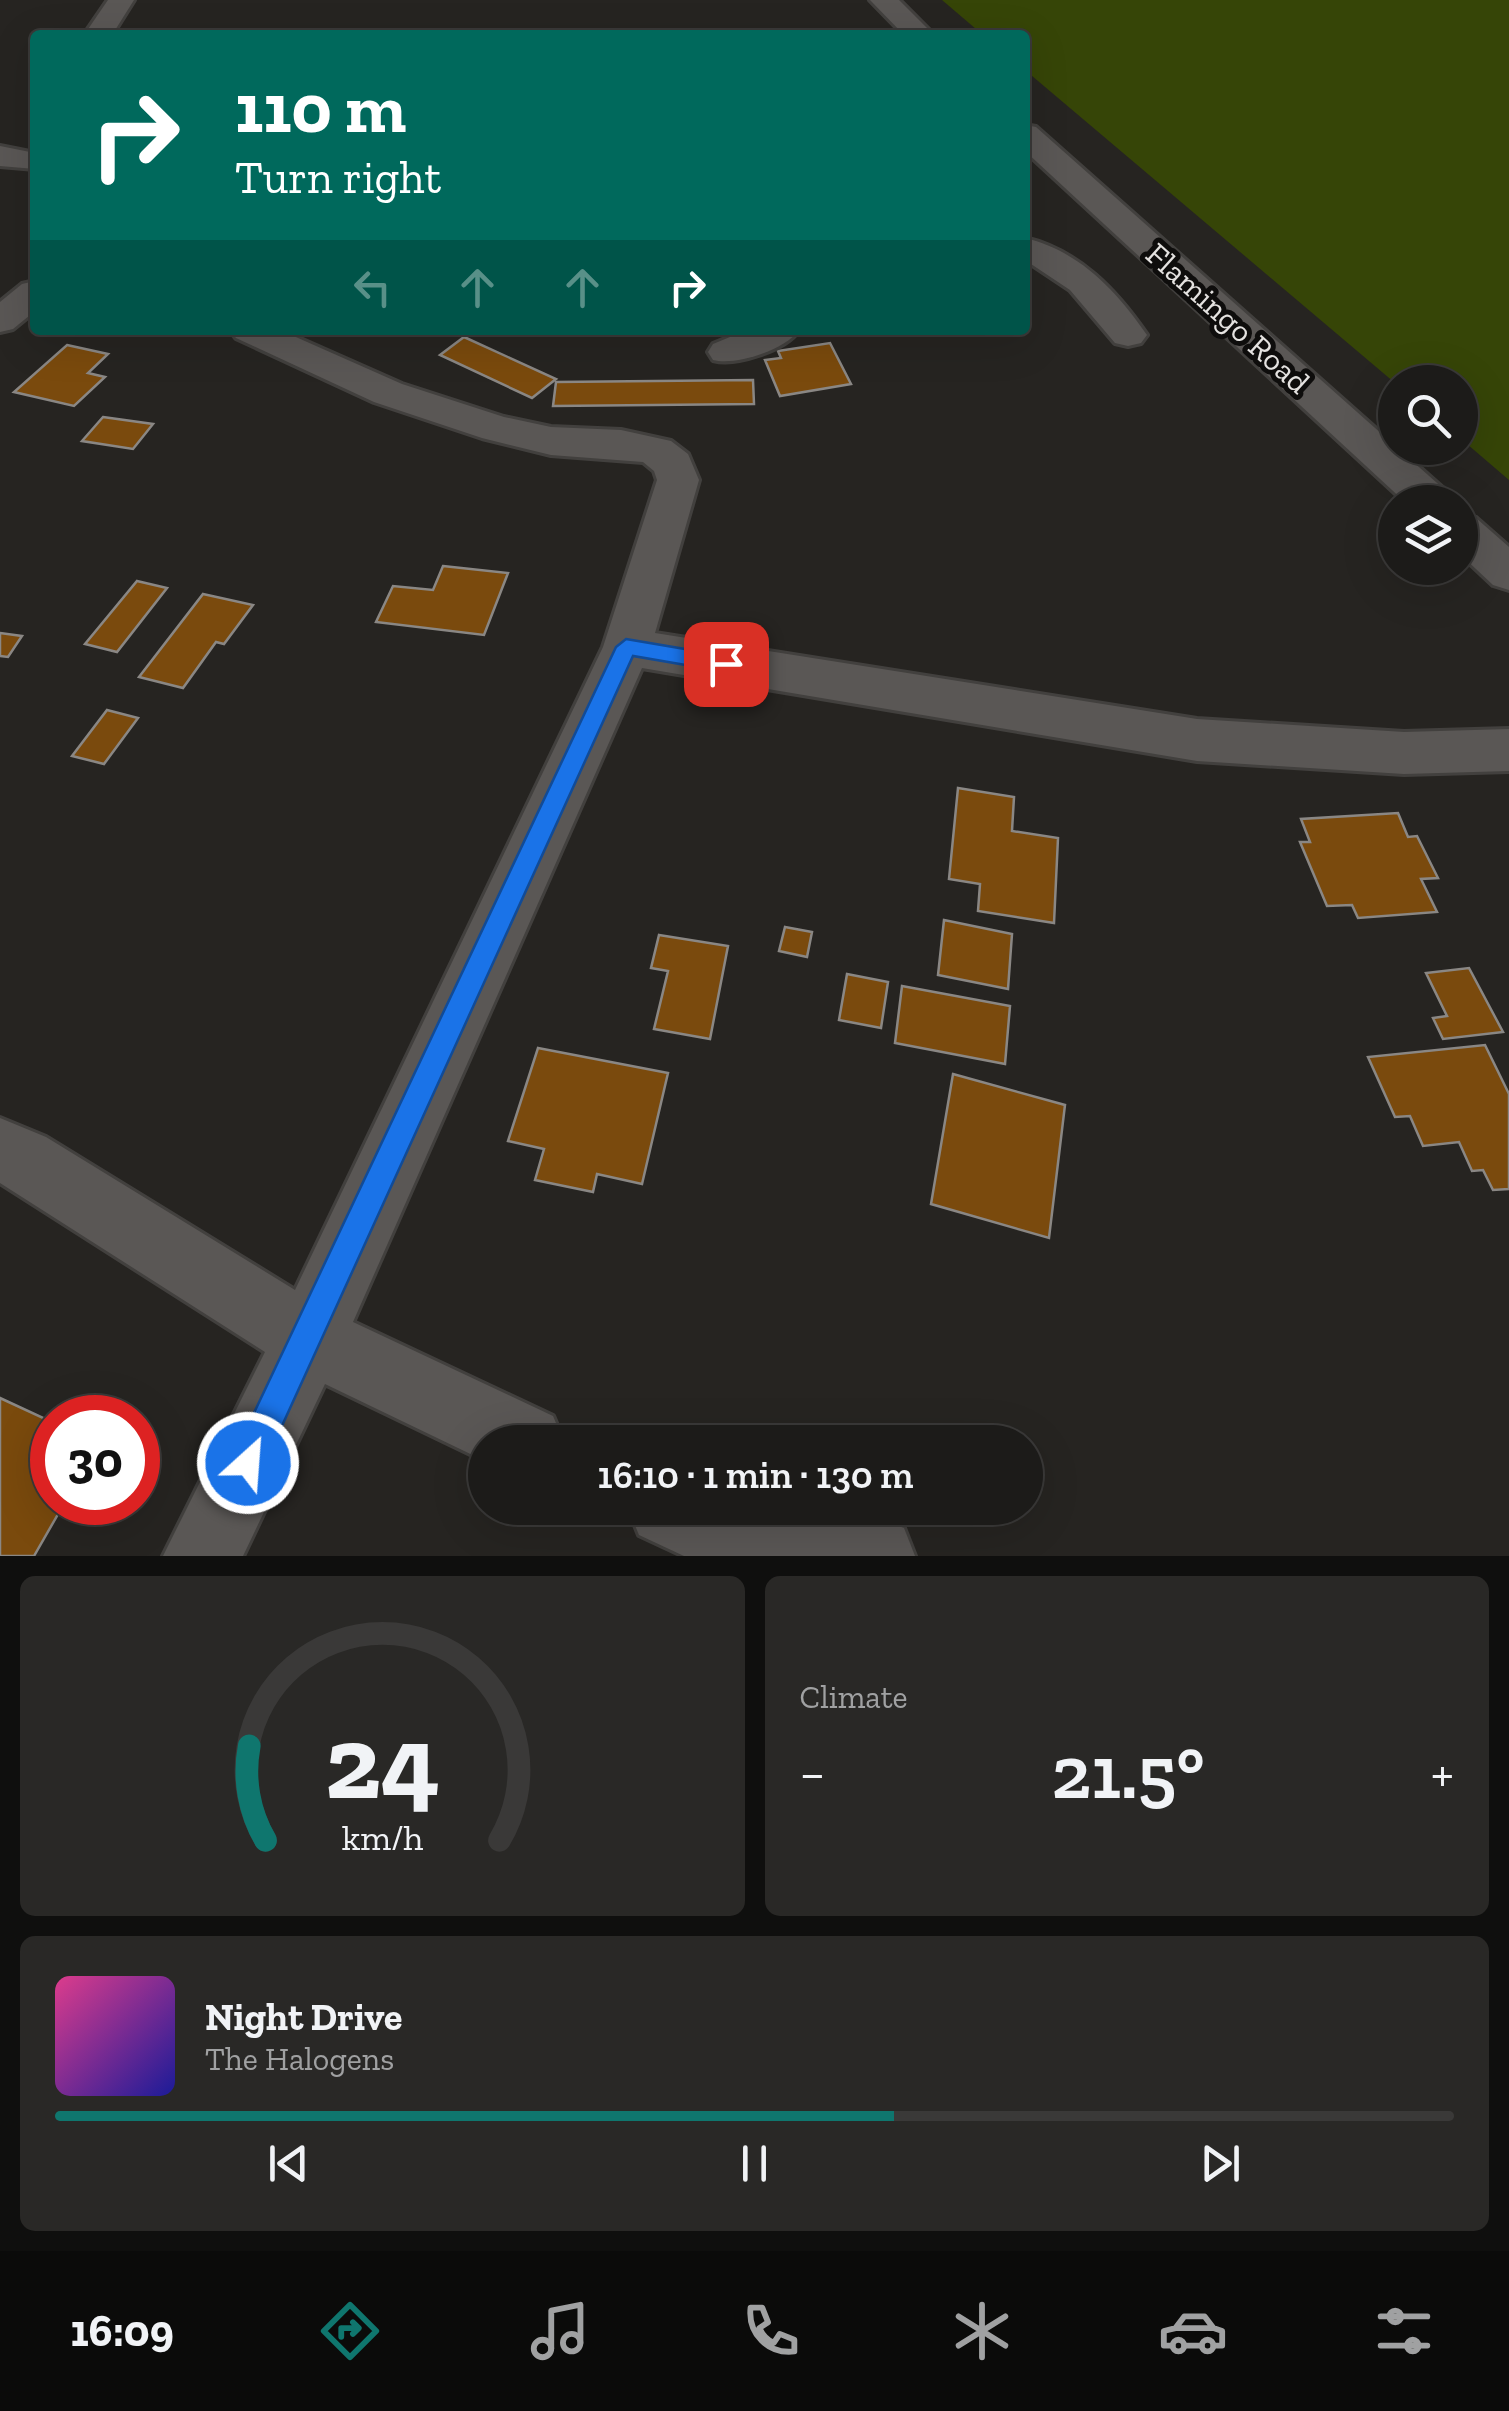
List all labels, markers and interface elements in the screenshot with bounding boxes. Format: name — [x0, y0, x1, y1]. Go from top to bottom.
text: 110 m — [235, 66, 406, 150]
icon: right — [70, 70, 200, 200]
text: Turn right — [235, 151, 441, 205]
street label: Flamingo Road — [1138, 235, 1318, 402]
icon: left — [345, 260, 400, 315]
icon: ahead — [450, 260, 505, 315]
icon: ahead — [555, 260, 610, 315]
icon: right — [660, 260, 715, 315]
map controls — [1378, 365, 1478, 585]
button: search — [1378, 365, 1478, 465]
button: layers — [1378, 485, 1478, 585]
pin — [684, 622, 769, 707]
icon: arrive — [699, 637, 754, 692]
speed limit sign: 30 — [30, 1395, 160, 1525]
position arrow — [196, 1411, 300, 1515]
text: 16:10 · 1 min · 130 m — [598, 1452, 913, 1498]
text: Climate — [800, 1678, 908, 1716]
text: 24 — [325, 1700, 440, 1825]
text: 21.5° — [1051, 1727, 1205, 1817]
text: − — [800, 1740, 825, 1806]
text: + — [1431, 1740, 1454, 1806]
text: km/h — [341, 1816, 423, 1859]
text: Night Drive — [205, 1994, 402, 2040]
text: The Halogens — [205, 2040, 394, 2078]
icon: previous — [261, 2136, 316, 2191]
icon: pause — [727, 2136, 782, 2191]
icon: next — [1193, 2136, 1248, 2191]
icon: directions — [315, 2296, 385, 2366]
icon: music — [525, 2296, 595, 2366]
icon: phone — [736, 2296, 806, 2366]
icon: climate — [947, 2296, 1017, 2366]
icon: car — [1158, 2296, 1228, 2366]
icon: filters — [1369, 2296, 1439, 2366]
text: 16:09 — [70, 2304, 174, 2358]

